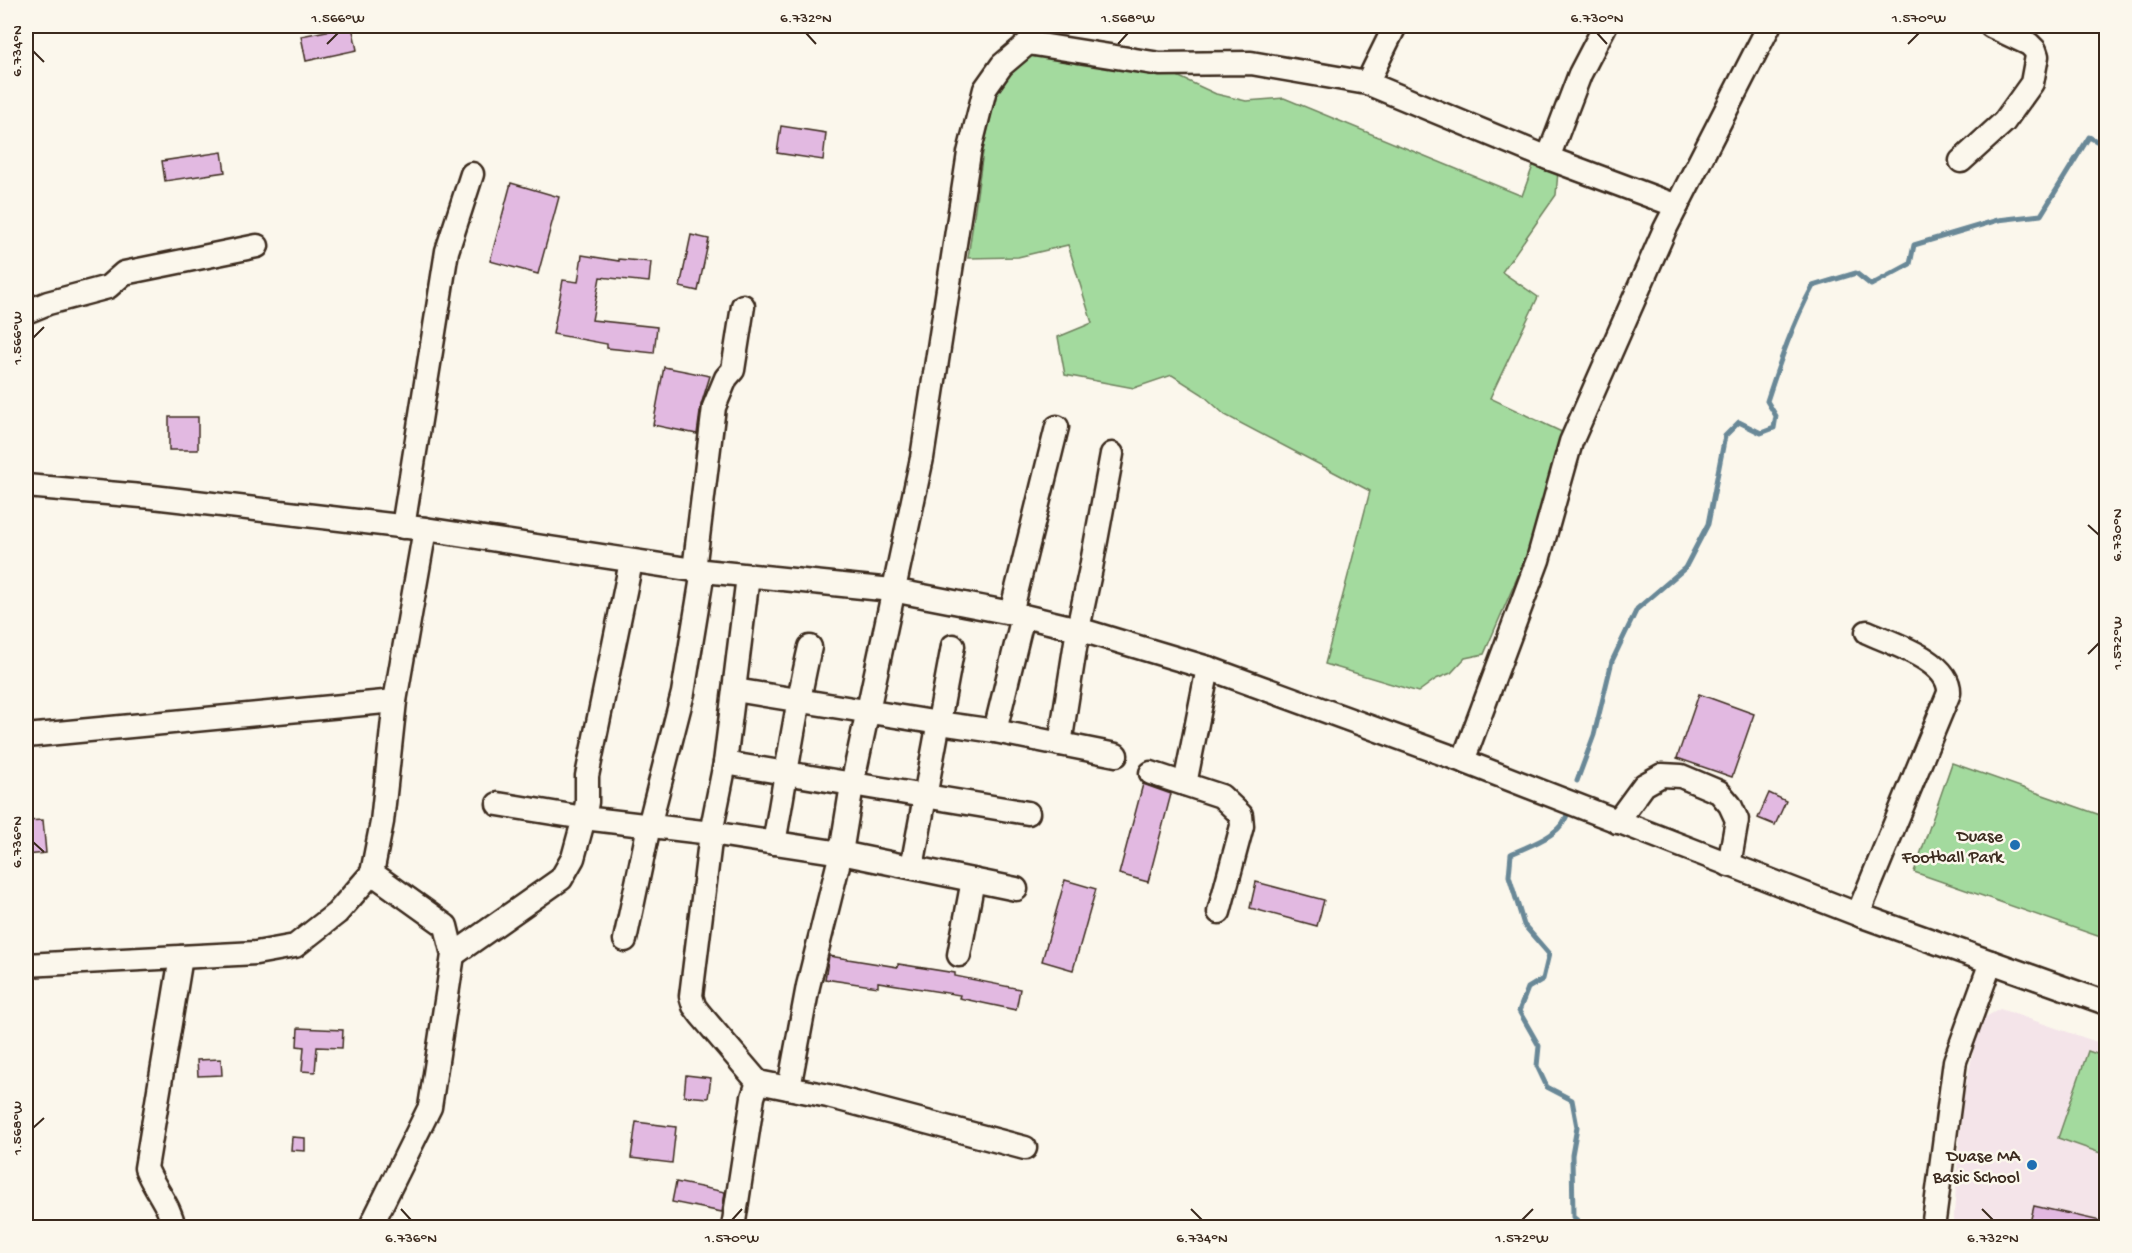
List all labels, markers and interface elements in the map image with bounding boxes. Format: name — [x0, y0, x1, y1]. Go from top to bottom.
text: 1.566°W — [310, 10, 365, 28]
text: 6.732°N — [780, 10, 832, 28]
text: 1.568°W — [1100, 10, 1155, 28]
text: 6.730°N — [1571, 10, 1624, 28]
text: 1.570°W — [1891, 10, 1946, 28]
text: 6.734°N — [9, 25, 27, 77]
text: 1.566°W — [9, 311, 27, 366]
text: 6.730°N — [2109, 508, 2127, 561]
text: 1.572°W — [2109, 616, 2127, 671]
text: 6.736°N — [9, 816, 27, 868]
place label: Duase Football Park — [1901, 827, 2005, 869]
marker: Duase Football Park — [2008, 838, 2022, 852]
text: 1.568°W — [9, 1101, 27, 1156]
place label: Duase MA Basic School — [1932, 1147, 2021, 1189]
marker: Duase MA Basic School — [2025, 1158, 2039, 1172]
text: 6.736°N — [385, 1230, 437, 1248]
text: 1.570°W — [704, 1230, 759, 1248]
text: 6.734°N — [1176, 1230, 1228, 1248]
text: 1.572°W — [1494, 1230, 1549, 1248]
text: 6.732°N — [1967, 1230, 2019, 1248]

